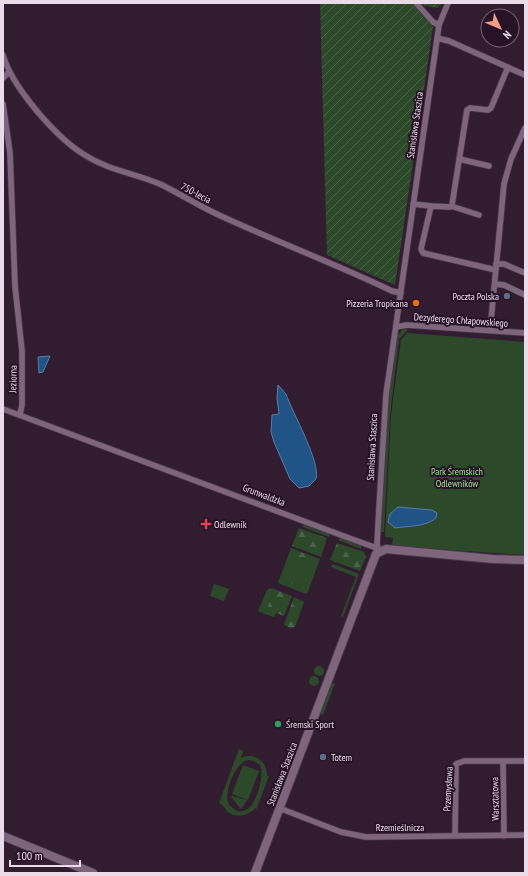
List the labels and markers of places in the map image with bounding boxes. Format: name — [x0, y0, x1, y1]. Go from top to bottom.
place label: Poczta Polska — [452, 290, 499, 303]
marker: Poczta Polska — [502, 291, 512, 301]
place label: Pizzeria Tropicana — [346, 297, 408, 310]
marker: Pizzeria Tropicana — [411, 298, 421, 308]
place label: Odlewnik — [214, 518, 247, 531]
marker: Odlewnik — [201, 519, 211, 529]
place label: Śremski Sport — [286, 718, 334, 731]
marker: Śremski Sport — [273, 719, 283, 729]
place label: Totem — [331, 751, 352, 764]
marker: Totem — [318, 752, 328, 762]

